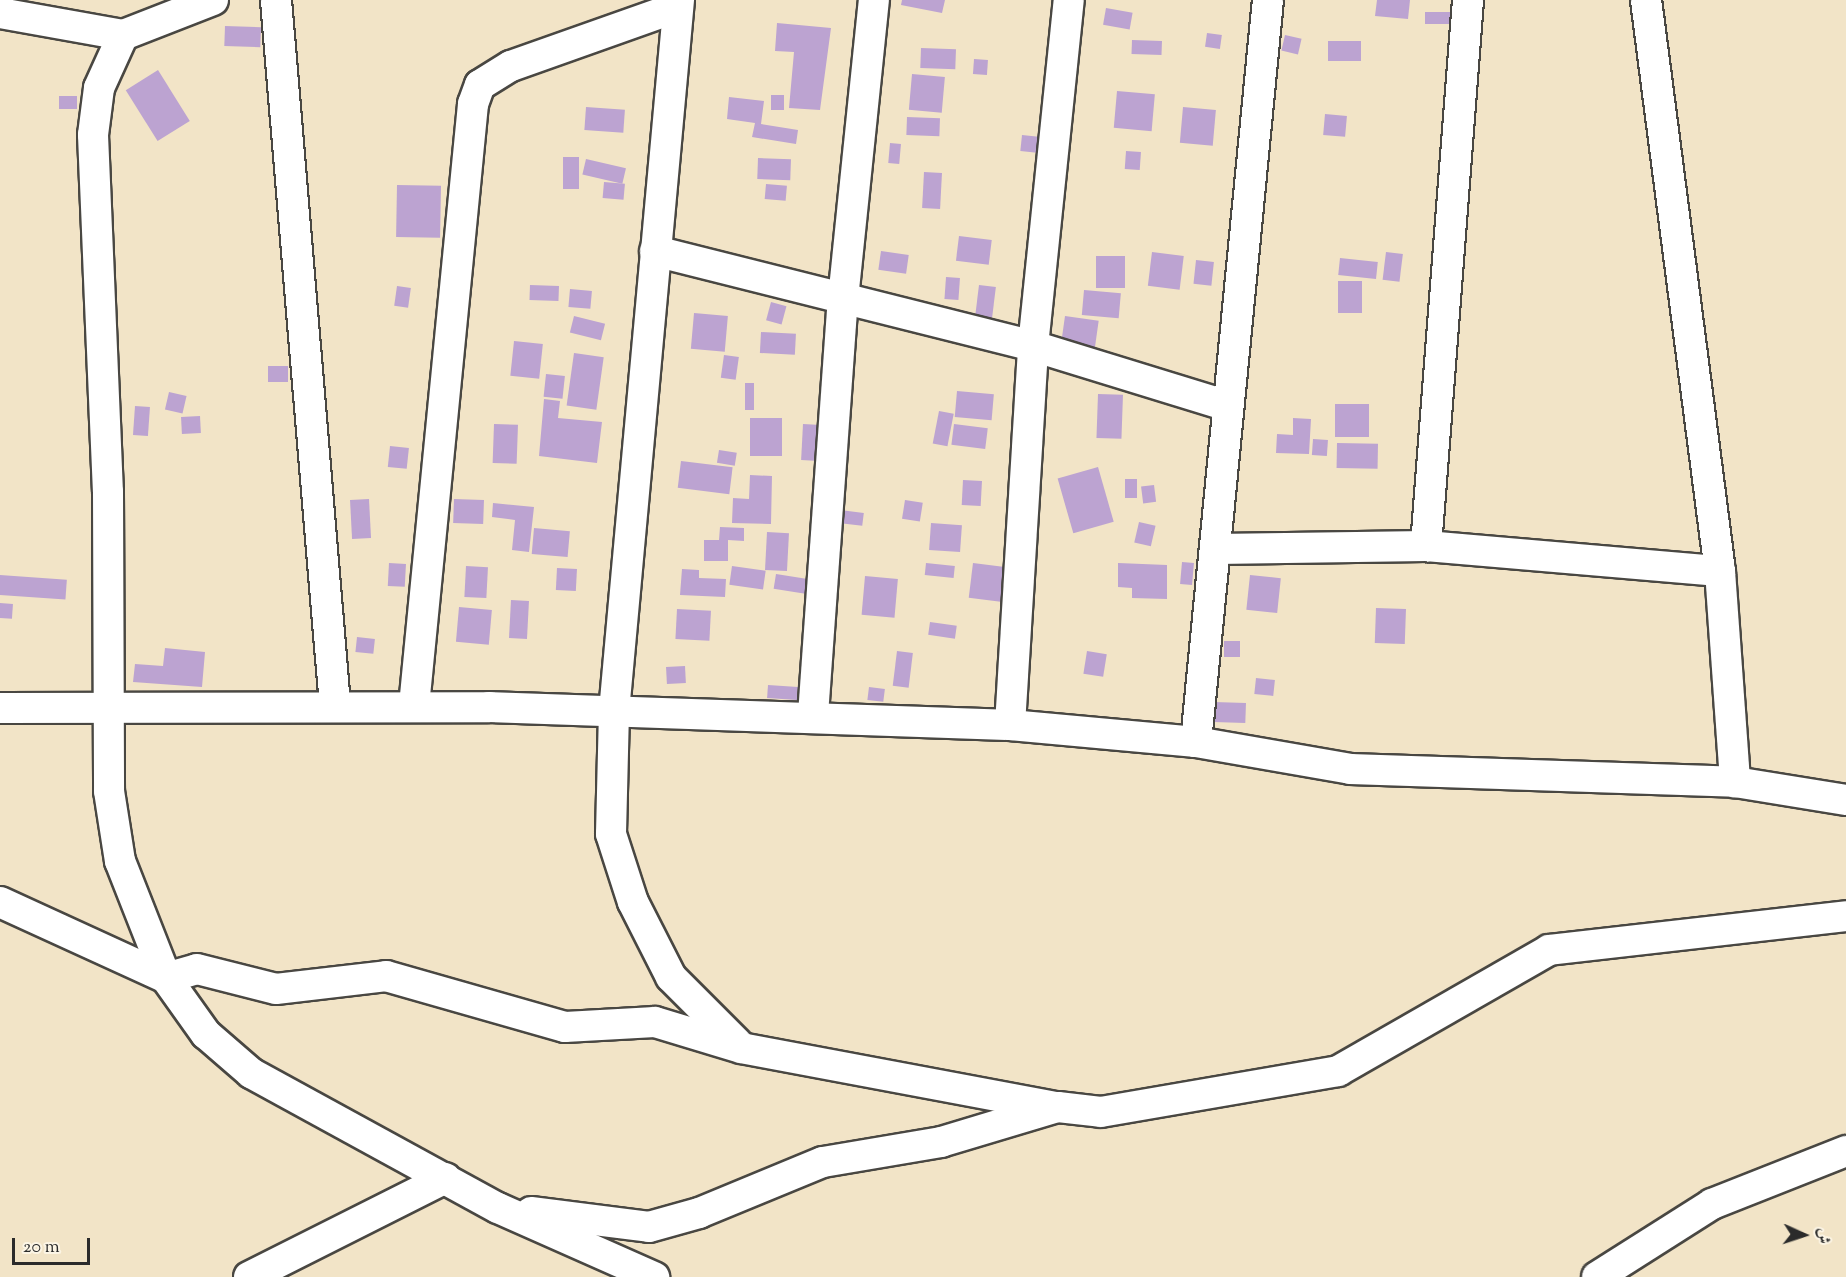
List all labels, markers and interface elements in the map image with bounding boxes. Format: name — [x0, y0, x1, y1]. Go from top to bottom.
north arrow — [1774, 1205, 1834, 1265]
scale bar — [15, 1226, 93, 1264]
text: ش — [1811, 1227, 1834, 1244]
text: 20 m — [23, 1235, 60, 1261]

